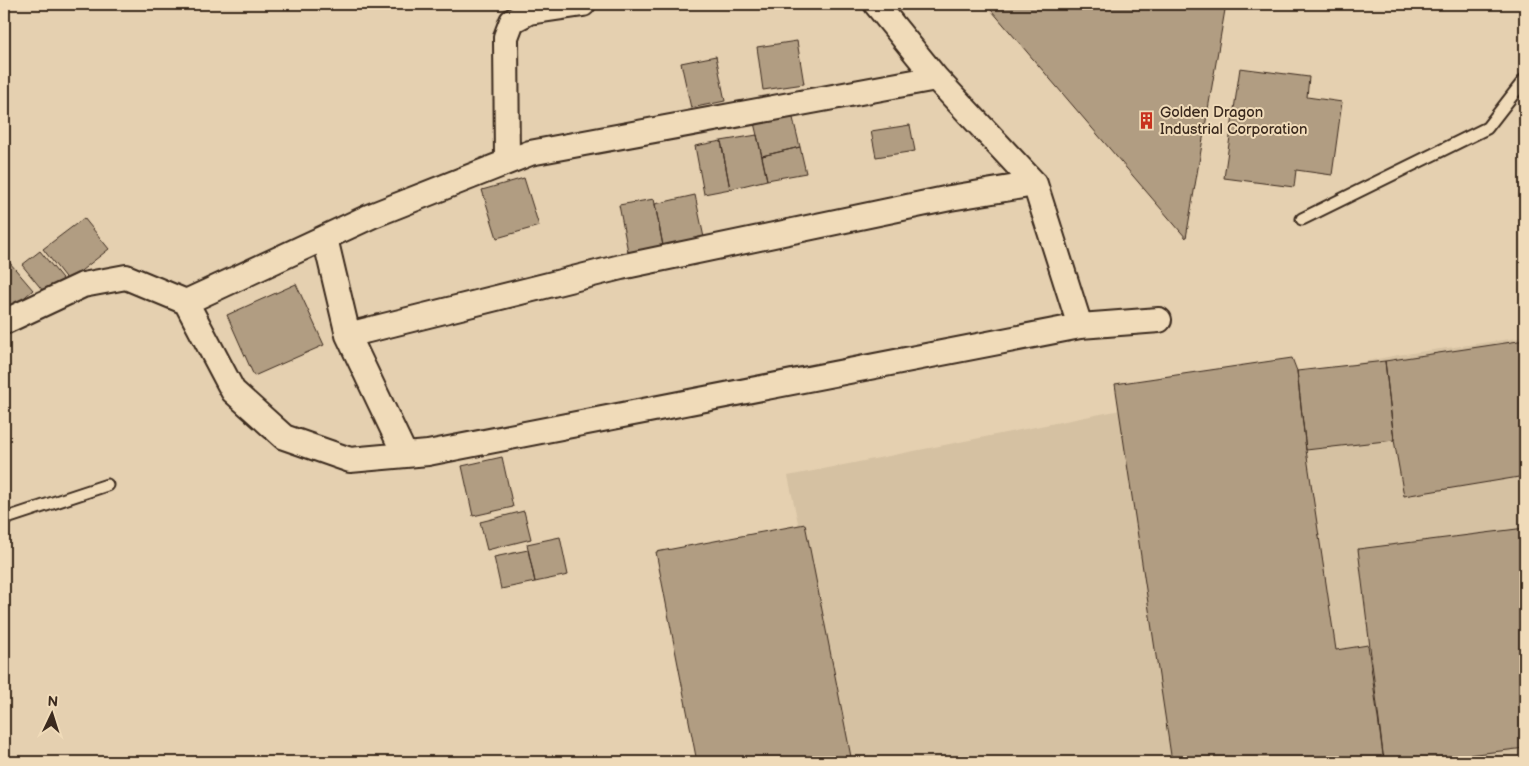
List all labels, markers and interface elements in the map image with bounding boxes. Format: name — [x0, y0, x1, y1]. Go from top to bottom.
place label: Golden Dragon Industrial Corporation — [1160, 103, 1307, 139]
building icon: Golden Dragon Industrial Corporation — [1136, 111, 1156, 131]
north arrow — [28, 688, 78, 738]
text: N — [47, 693, 59, 710]

